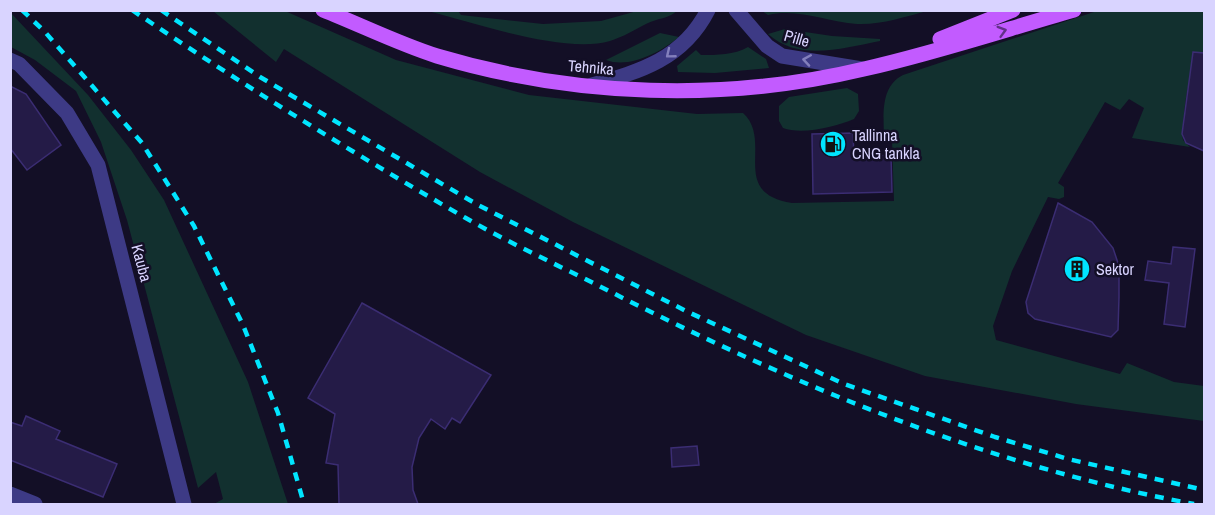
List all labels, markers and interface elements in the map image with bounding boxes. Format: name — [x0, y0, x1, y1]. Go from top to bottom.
street label: Pille — [782, 24, 812, 52]
one-way arrow — [996, 26, 1007, 38]
one-way arrow — [666, 47, 677, 58]
street label: Tehnika — [567, 54, 616, 80]
one-way arrow — [803, 55, 812, 67]
place label: Tallinna CNG tankla — [852, 124, 921, 164]
fuel station icon: Tallinna CNG tankla — [818, 129, 848, 159]
street label: Kauba — [126, 242, 158, 285]
building icon: Sektor — [1062, 254, 1092, 284]
place label: Sektor — [1096, 258, 1135, 280]

